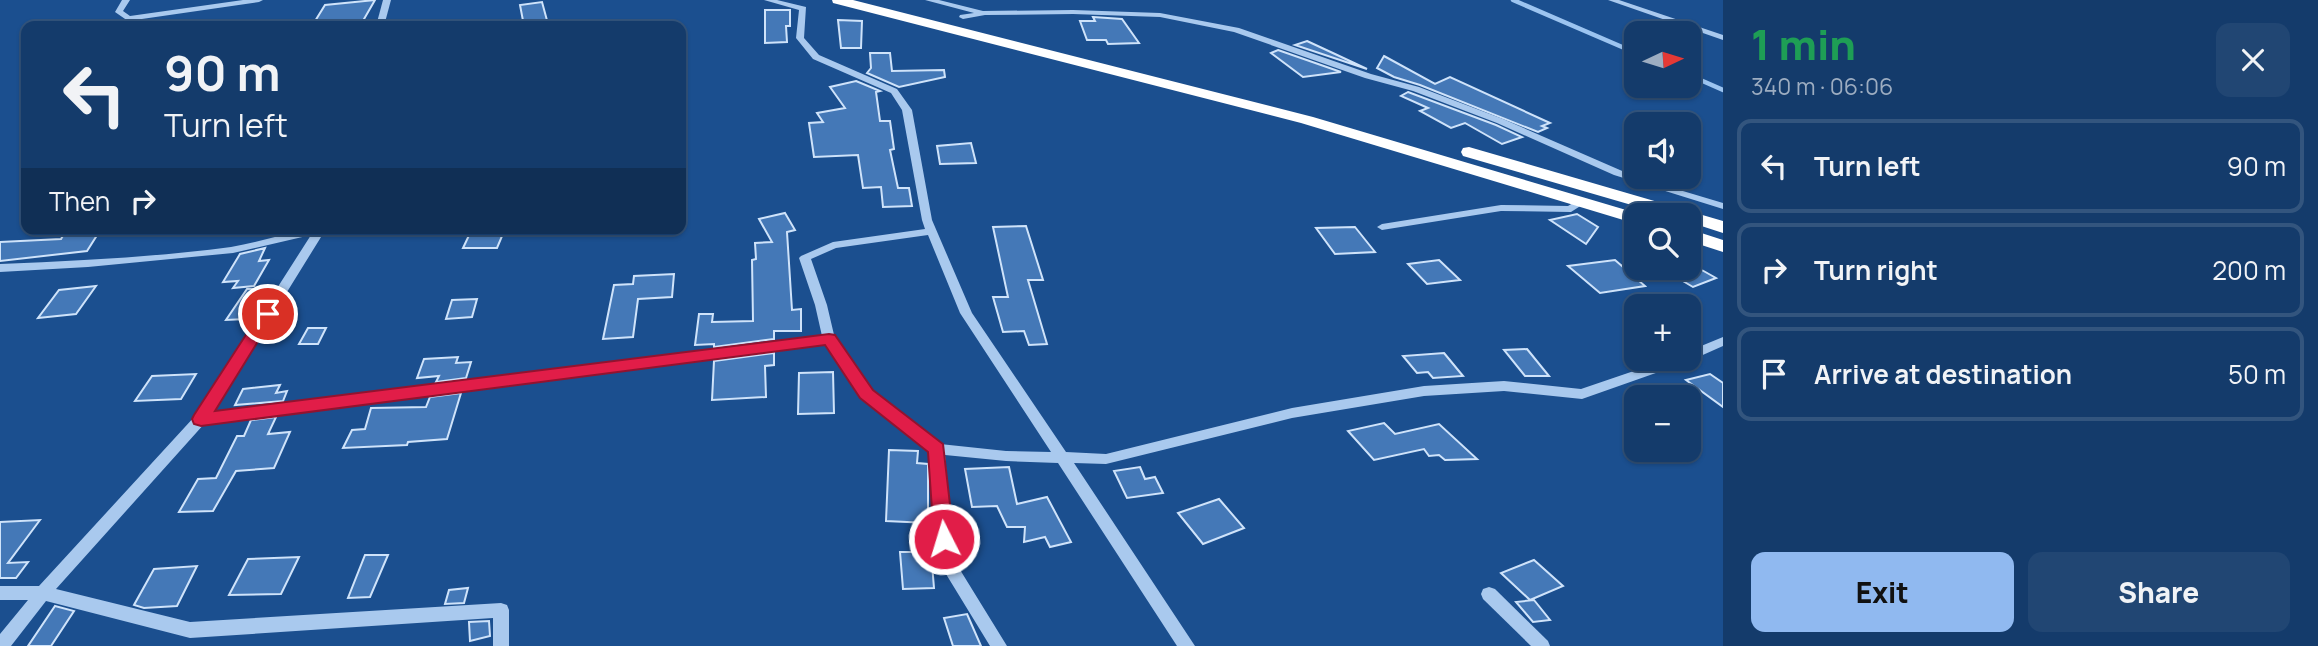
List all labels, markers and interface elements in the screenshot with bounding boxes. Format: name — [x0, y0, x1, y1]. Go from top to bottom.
text: 1 min — [1751, 15, 1856, 73]
north arrow — [1624, 21, 1701, 98]
map controls — [1624, 21, 1701, 462]
button: close — [2216, 23, 2290, 97]
text: 90 m — [164, 39, 281, 106]
icon: left — [49, 49, 140, 140]
text: 340 m · 06:06 — [1751, 70, 1893, 102]
text: Turn left — [164, 103, 288, 147]
button: sound — [1624, 112, 1701, 189]
icon: left — [1755, 147, 1793, 185]
text: Turn left — [1814, 148, 1921, 184]
text: 90 m — [2227, 148, 2286, 184]
icon: right — [124, 182, 162, 220]
text: Then — [49, 183, 110, 219]
button: search — [1624, 203, 1701, 280]
icon: right — [1755, 251, 1793, 289]
text: Turn right — [1814, 252, 1938, 288]
text: 200 m — [2212, 252, 2286, 288]
pin — [238, 284, 298, 344]
button: + — [1624, 294, 1701, 371]
icon: arrive — [249, 295, 287, 333]
icon: arrive — [1755, 355, 1793, 393]
text: Arrive at destination — [1814, 356, 2072, 392]
text: 50 m — [2228, 356, 2286, 392]
button: − — [1624, 385, 1701, 462]
position arrow — [907, 502, 981, 576]
button: Exit — [1751, 552, 2014, 632]
button: Share — [2028, 552, 2290, 632]

